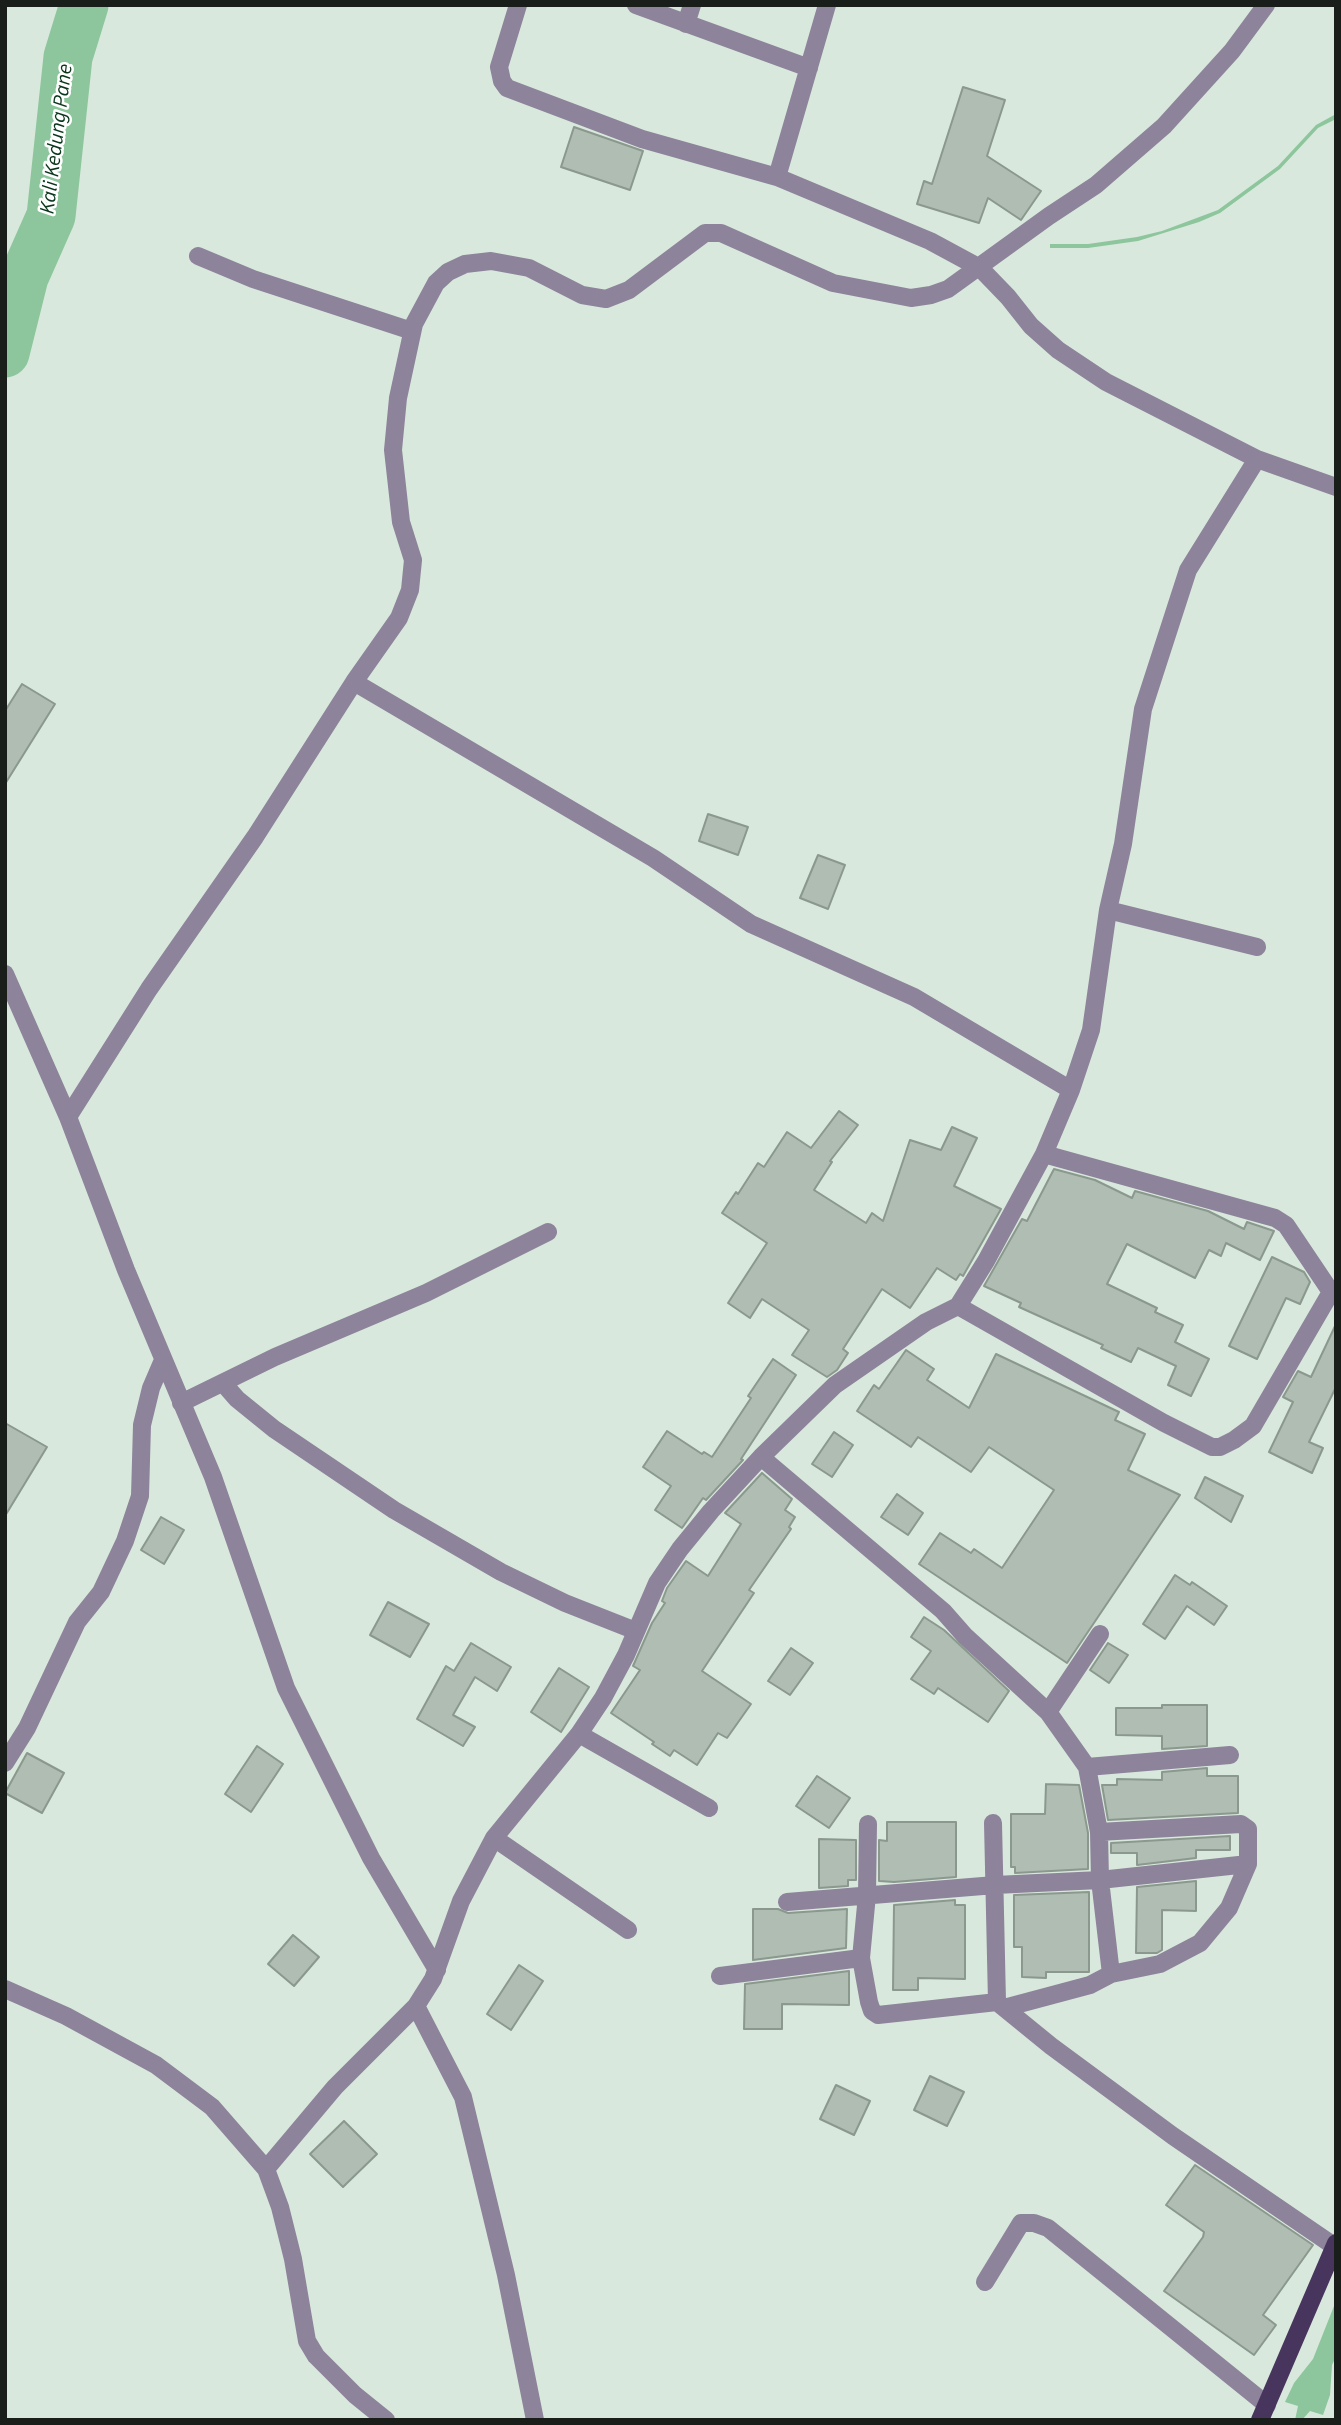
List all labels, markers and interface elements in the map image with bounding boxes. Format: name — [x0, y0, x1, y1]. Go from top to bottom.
water label: Kali Kedung Pane — [36, 63, 80, 215]

